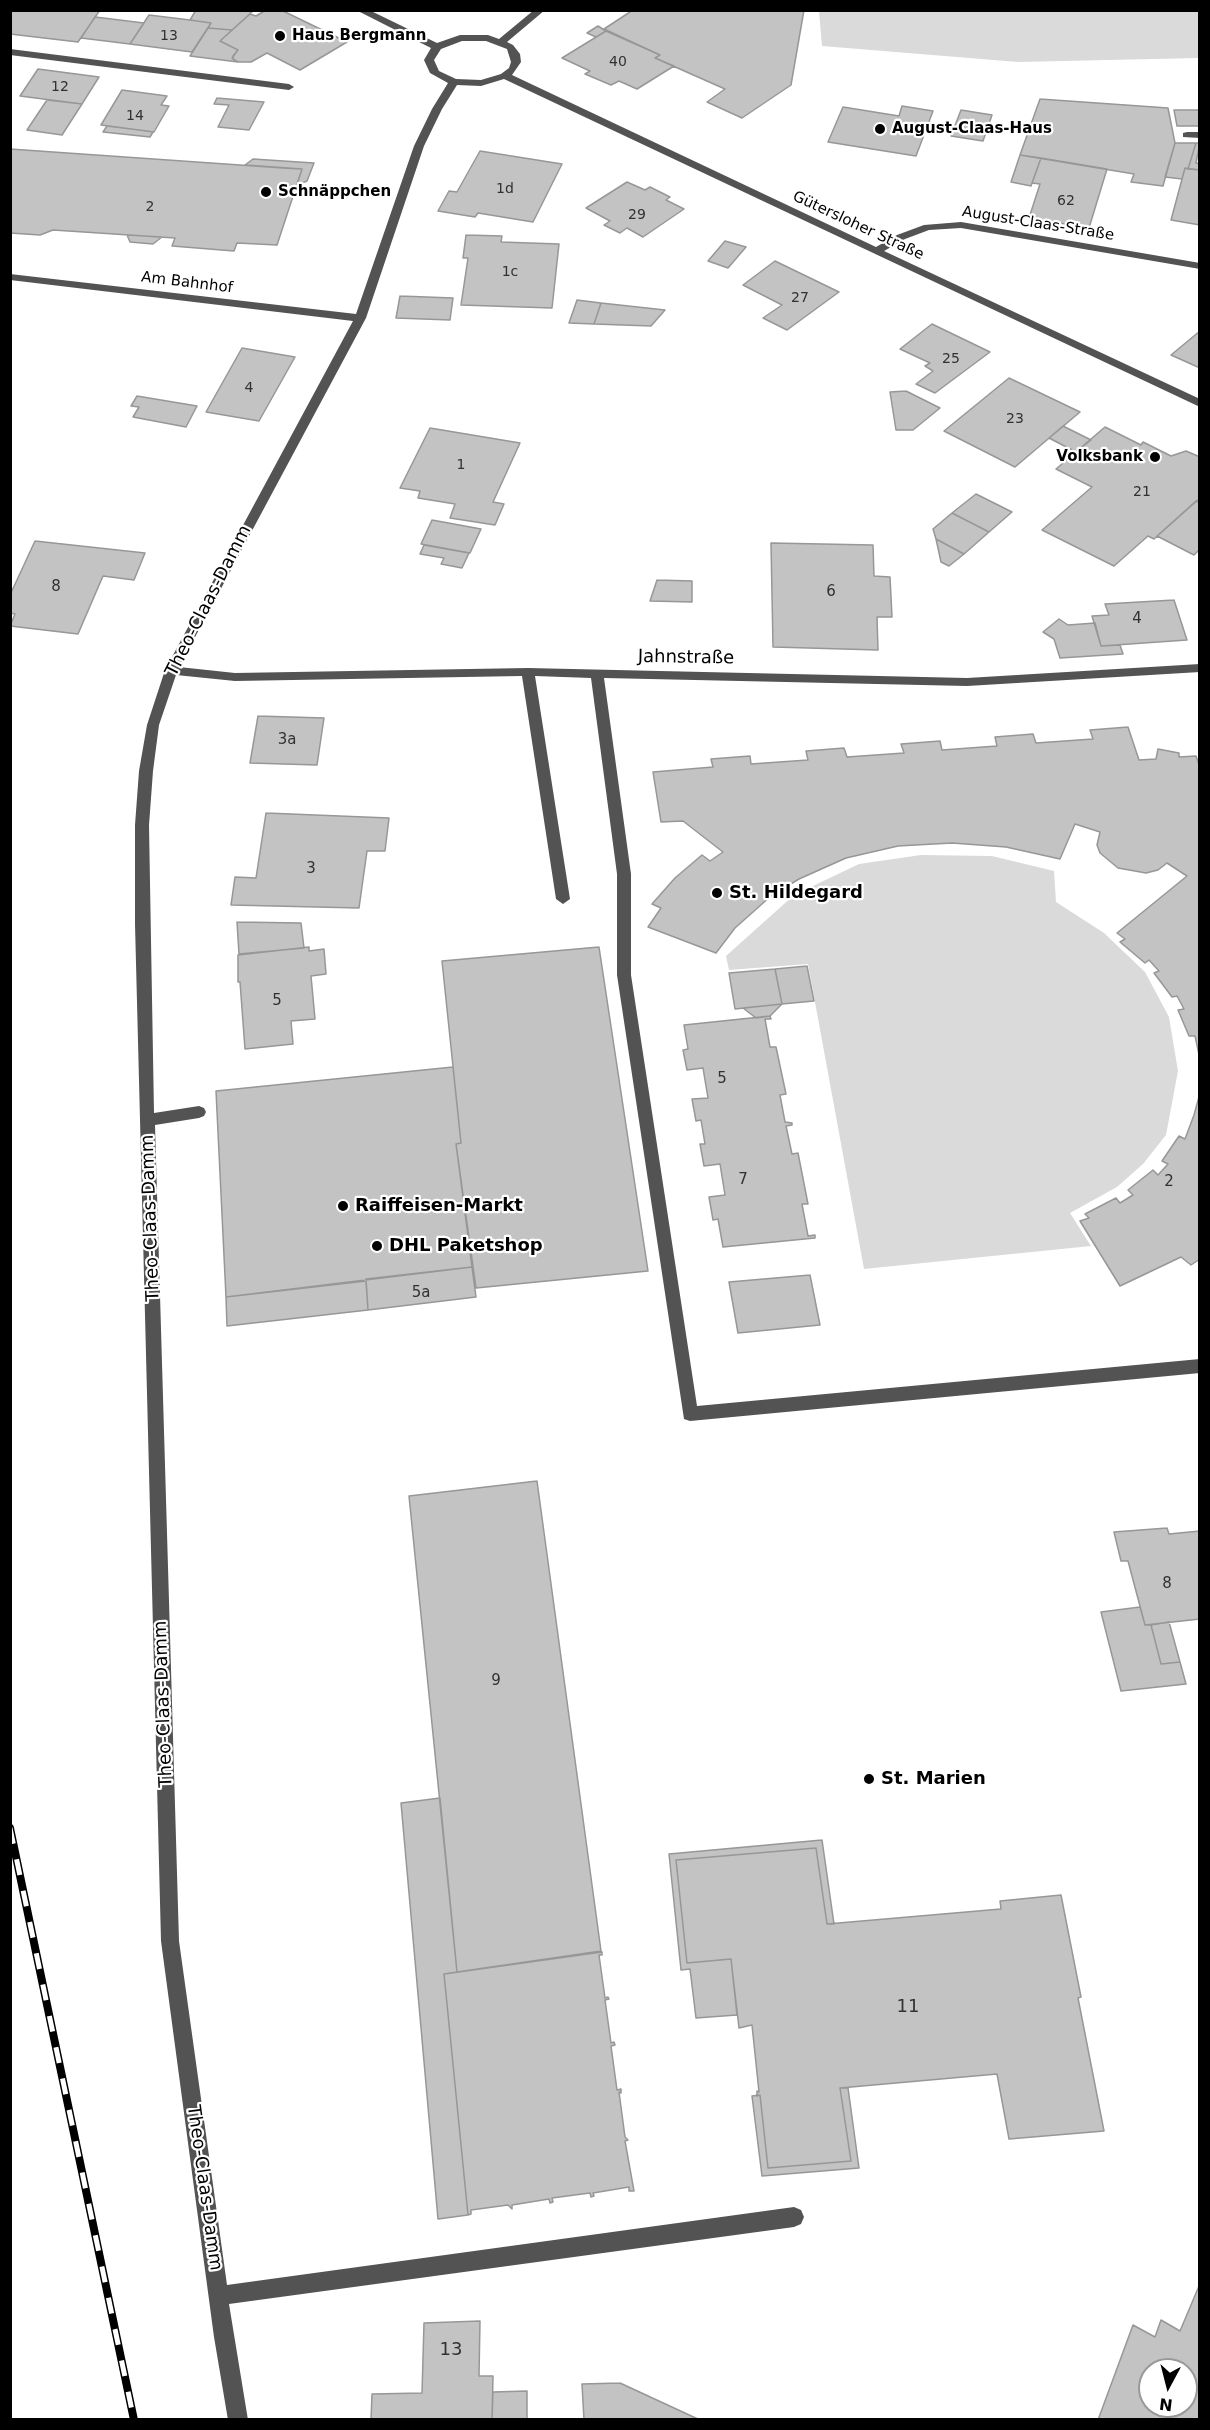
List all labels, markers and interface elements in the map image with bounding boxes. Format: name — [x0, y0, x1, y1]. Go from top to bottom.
place label: Haus Bergmann — [292, 27, 426, 45]
house number: 13 — [160, 28, 178, 44]
marker: Haus Bergmann — [273, 29, 287, 43]
house number: 40 — [609, 54, 627, 70]
house number: 12 — [51, 79, 69, 95]
house number: 14 — [126, 108, 144, 124]
place label: August-Claas-Haus — [892, 120, 1052, 138]
marker: August-Claas-Haus — [873, 122, 887, 136]
house number: 1d — [496, 181, 514, 197]
place label: Schnäppchen — [278, 183, 391, 201]
marker: Schnäppchen — [259, 185, 273, 199]
street label: Gütersloher Straße — [790, 188, 926, 264]
house number: 62 — [1057, 193, 1075, 209]
house number: 2 — [146, 199, 154, 215]
street label: August-Claas-Straße — [961, 203, 1115, 245]
house number: 29 — [628, 207, 646, 223]
house number: 1c — [502, 264, 518, 280]
street label: Am Bahnhof — [140, 268, 234, 298]
house number: 27 — [791, 290, 809, 306]
house number: 25 — [942, 351, 960, 367]
house number: 4 — [245, 380, 253, 396]
house number: 23 — [1006, 411, 1024, 427]
place label: Volksbank — [1056, 448, 1143, 466]
marker: Volksbank — [1148, 450, 1162, 464]
house number: 1 — [457, 457, 465, 473]
house number: 21 — [1133, 484, 1151, 500]
street label: Theo-Claas-Damm — [162, 522, 256, 680]
house number: 8 — [51, 578, 61, 596]
house number: 6 — [826, 583, 836, 601]
house number: 4 — [1132, 610, 1142, 628]
street label: Jahnstraße — [638, 646, 734, 670]
house number: 3a — [278, 731, 296, 749]
house number: 3 — [306, 860, 316, 878]
place label: St. Hildegard — [729, 882, 863, 904]
marker: St. Hildegard — [710, 886, 724, 900]
house number: 5 — [272, 992, 282, 1010]
house number: 5 — [717, 1070, 727, 1088]
street label: Theo-Claas-Damm — [137, 1134, 165, 1302]
house number: 7 — [738, 1171, 748, 1189]
house number: 2 — [1164, 1173, 1174, 1191]
place label: Raiffeisen-Markt — [355, 1195, 523, 1217]
marker: Raiffeisen-Markt — [336, 1199, 350, 1213]
place label: DHL Paketshop — [389, 1235, 543, 1257]
marker: DHL Paketshop — [370, 1239, 384, 1253]
house number: 5a — [412, 1284, 430, 1302]
house number: 8 — [1162, 1575, 1172, 1593]
street label: Theo-Claas-Damm — [150, 1620, 178, 1788]
house number: 9 — [491, 1672, 501, 1690]
place label: St. Marien — [881, 1768, 986, 1790]
marker: St. Marien — [862, 1772, 876, 1786]
house number: 11 — [897, 1996, 919, 2018]
street label: Theo-Claas-Damm — [182, 2104, 226, 2272]
house number: 13 — [440, 2339, 462, 2361]
north arrow — [1138, 2358, 1198, 2418]
text: N — [1158, 2394, 1174, 2415]

